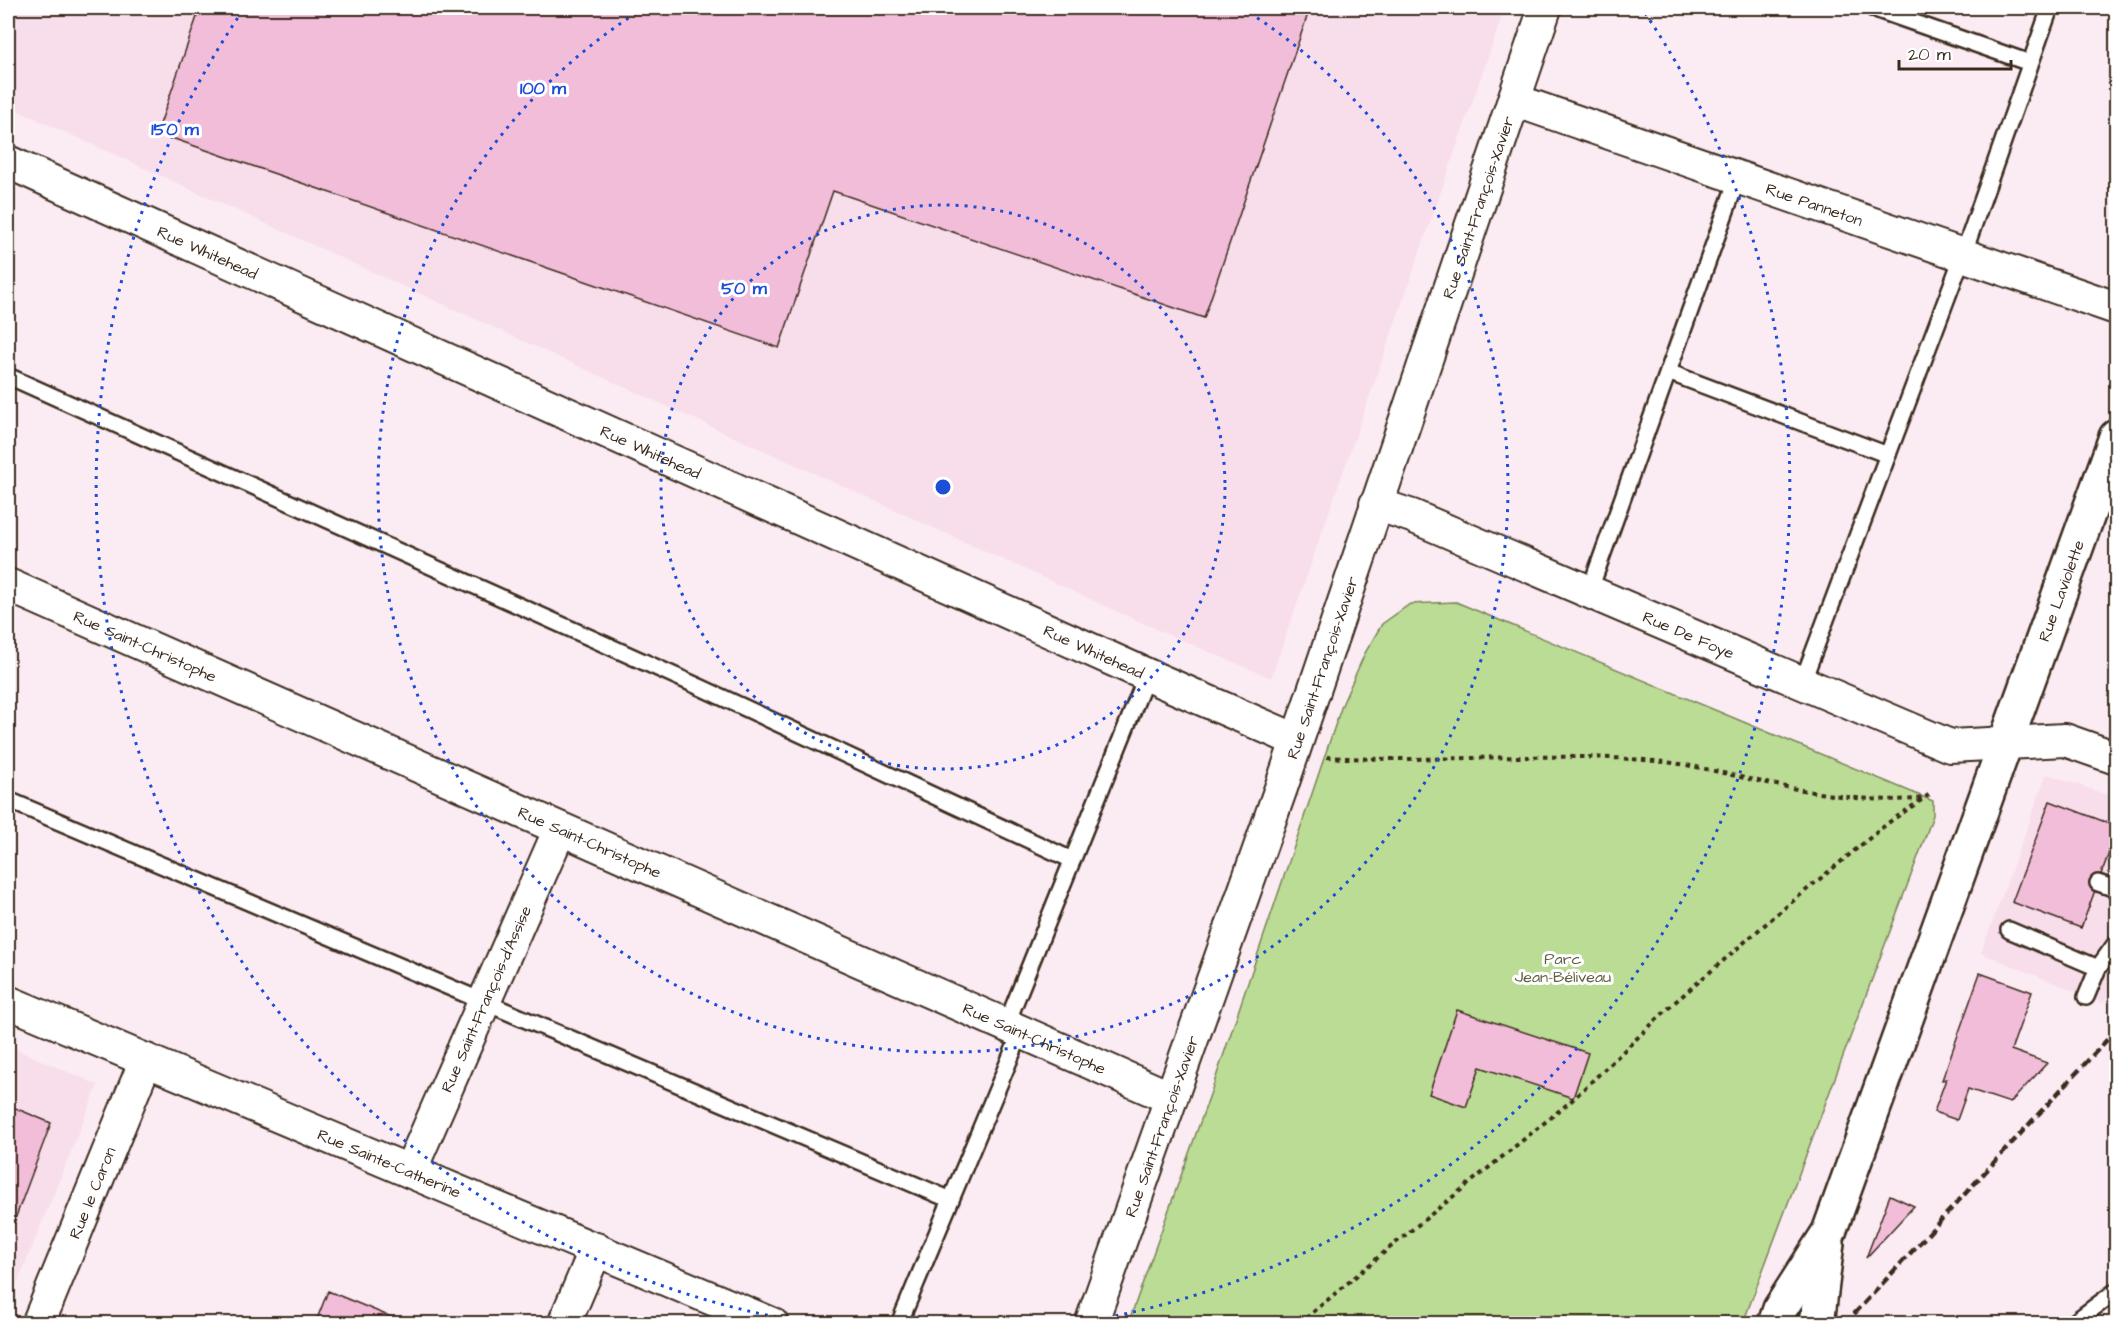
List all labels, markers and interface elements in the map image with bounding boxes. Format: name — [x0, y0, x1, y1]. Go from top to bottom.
scale bar — [1899, 33, 2012, 71]
text: 20 m — [1908, 42, 1951, 67]
text: 100 m — [520, 76, 567, 101]
street label: Rue Saint-François-Xavier — [1437, 113, 1520, 302]
text: 150 m — [151, 117, 200, 142]
street label: Rue Panneton — [1763, 178, 1866, 232]
street label: Rue Whitehead — [154, 221, 261, 285]
text: 50 m — [721, 276, 768, 301]
street label: Rue Whitehead — [597, 420, 704, 485]
centre of rings — [933, 477, 953, 497]
street label: Rue Laviolette — [2033, 537, 2090, 645]
street label: Rue Saint-François-Xavier — [1282, 573, 1364, 762]
street label: Rue Saint-Christophe — [70, 605, 220, 688]
street label: Rue De Foye — [1639, 606, 1738, 665]
street label: Rue Whitehead — [1040, 620, 1147, 684]
street label: Rue Saint-Christophe — [514, 801, 665, 884]
street label: Rue Saint-François-d'Assise — [436, 902, 537, 1096]
park label: Parc Jean-Béliveau — [1515, 948, 1611, 988]
street label: Rue Saint-Christophe — [959, 998, 1110, 1080]
street label: Rue Saint-François-Xavier — [1120, 1032, 1205, 1220]
street label: Rue Sainte-Catherine — [314, 1124, 465, 1204]
street label: Rue le Caron — [64, 1144, 121, 1242]

